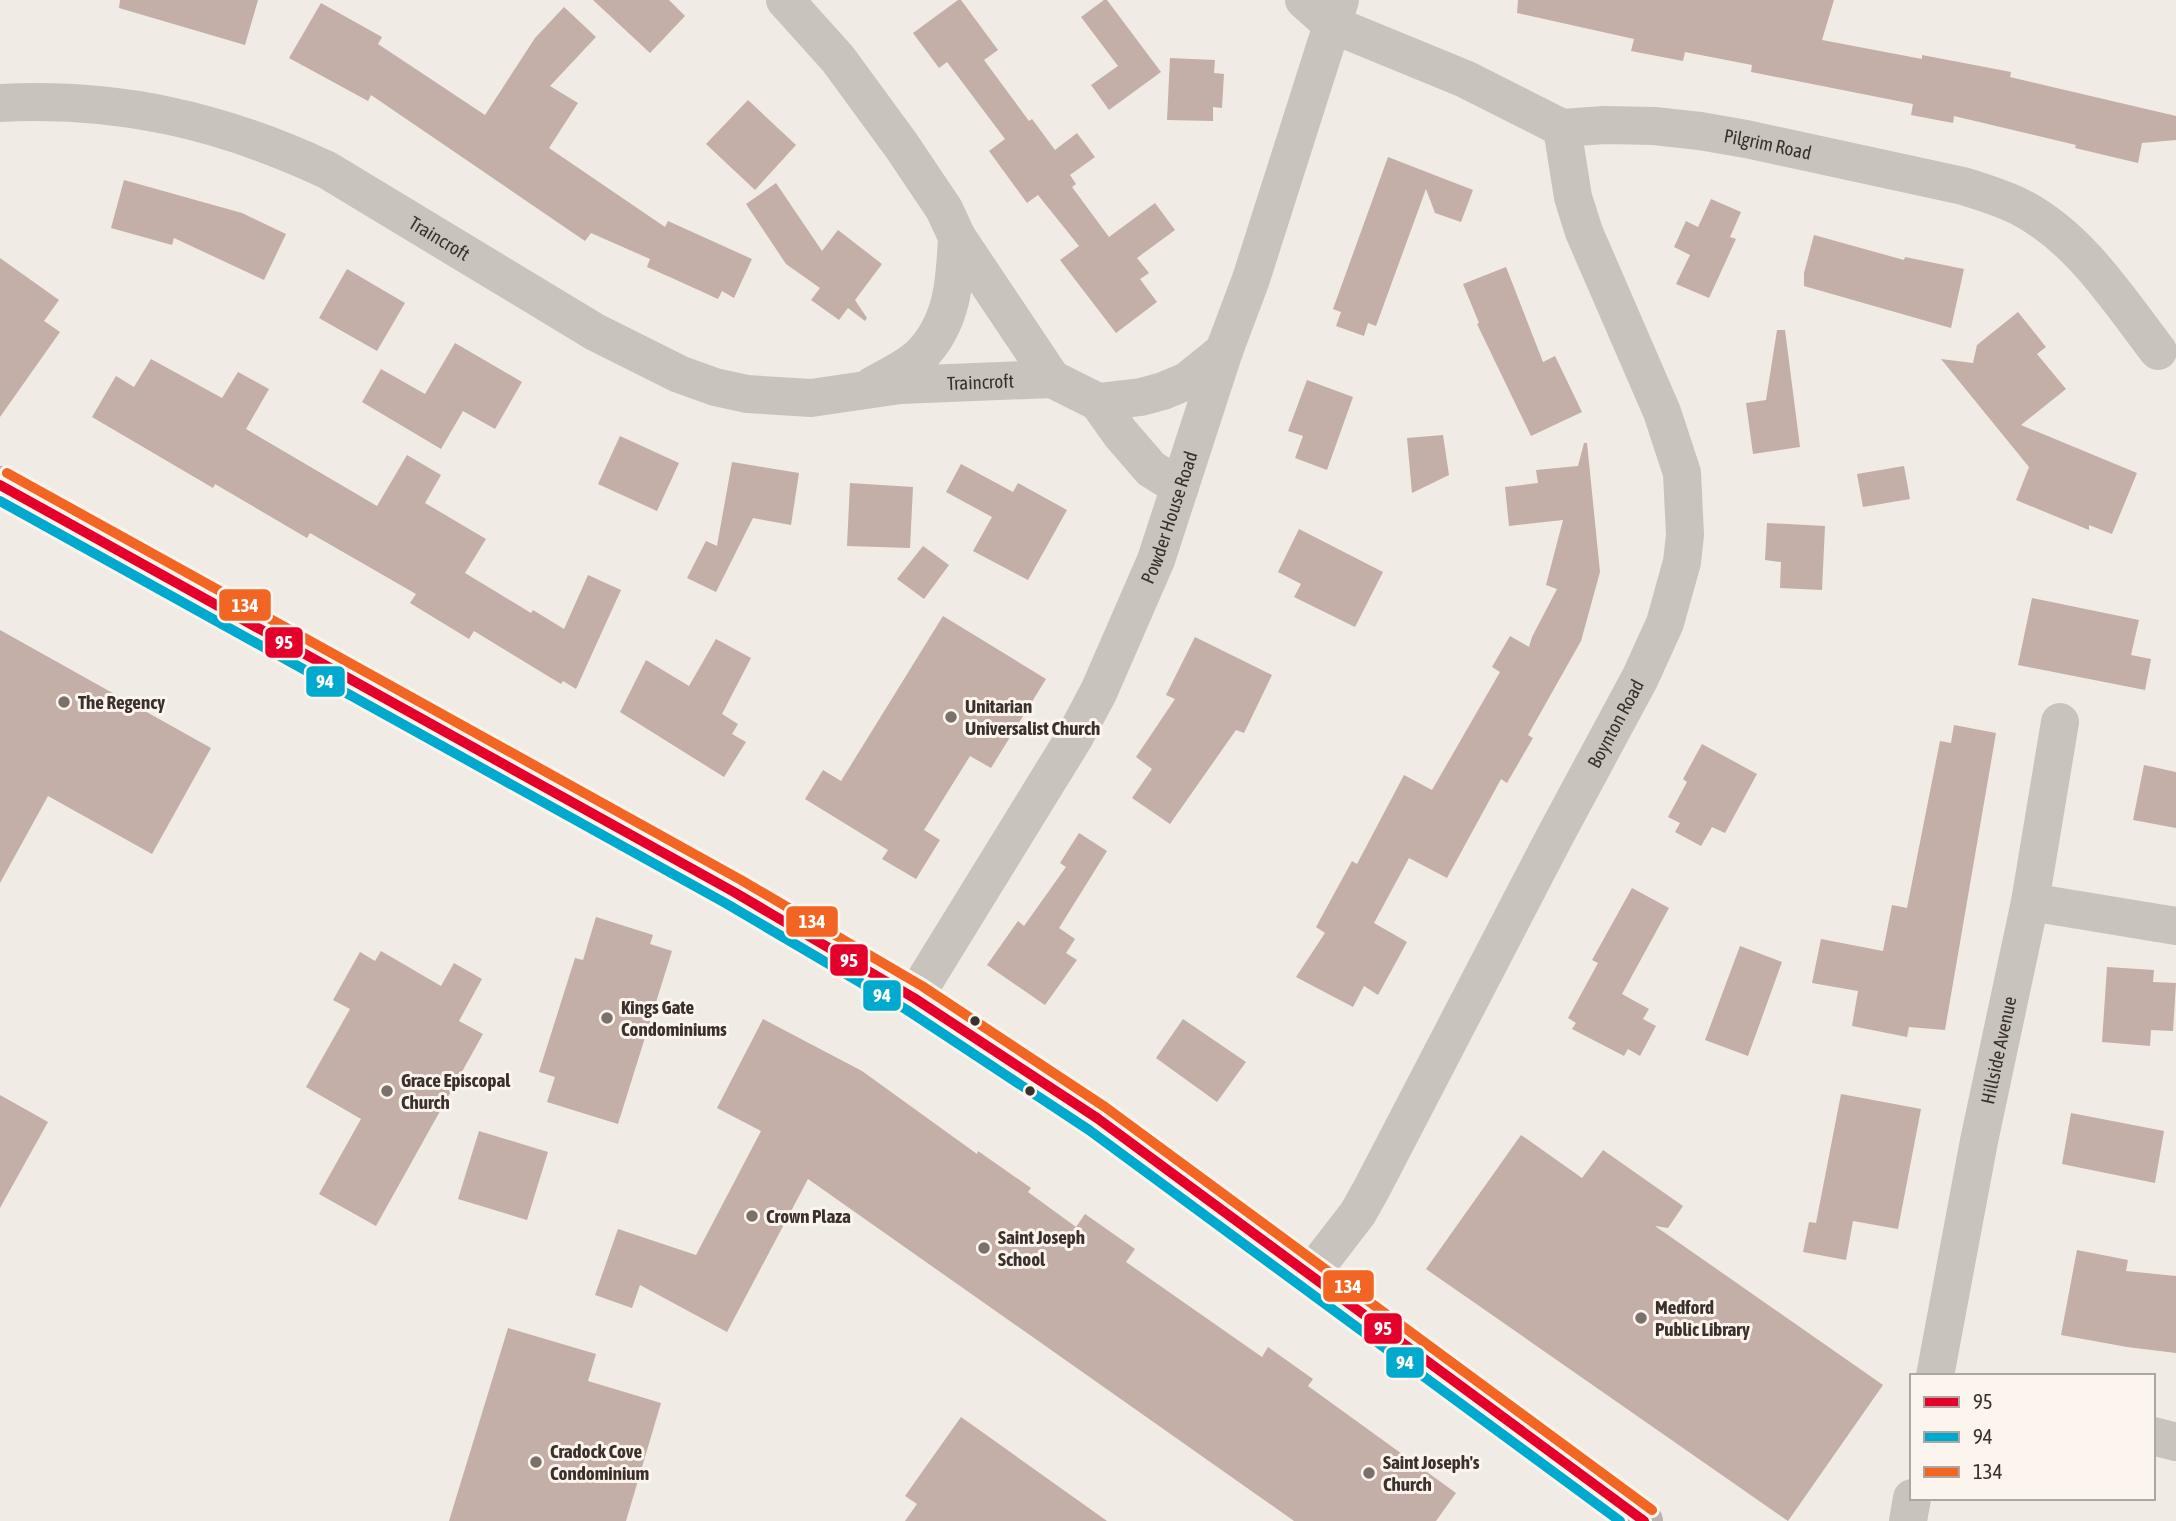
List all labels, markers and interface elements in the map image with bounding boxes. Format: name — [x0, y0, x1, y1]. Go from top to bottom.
street label: Pilgrim Road — [1722, 124, 1814, 164]
street label: Traincroft — [405, 211, 474, 265]
street label: Traincroft — [946, 370, 1014, 394]
street label: Powder House Road — [1136, 448, 1202, 587]
line badge: 134 — [218, 588, 272, 622]
text: 134 — [232, 594, 258, 616]
line badge: 95 — [264, 626, 304, 659]
text: 95 — [275, 631, 293, 653]
line badge: 94 — [305, 665, 346, 698]
text: 94 — [316, 670, 334, 692]
street label: Boynton Road — [1583, 676, 1648, 772]
place label: The Regency — [78, 691, 165, 713]
marker: The Regency — [56, 694, 72, 710]
place label: Unitarian Universalist Church — [965, 695, 1100, 739]
marker: Unitarian Universalist Church — [943, 709, 959, 725]
line badge: 134 — [785, 905, 839, 938]
text: 134 — [799, 910, 825, 932]
line badge: 95 — [829, 943, 869, 977]
text: 95 — [840, 949, 858, 971]
line badge: 94 — [862, 979, 902, 1012]
text: 94 — [873, 984, 891, 1006]
street label: Hillside Avenue — [1976, 994, 2021, 1106]
place label: Kings Gate Condominiums — [621, 996, 727, 1040]
marker: Kings Gate Condominiums — [599, 1010, 615, 1026]
unlabelled marker — [968, 1014, 982, 1028]
place label: Grace Episcopal Church — [401, 1069, 511, 1113]
marker: Grace Episcopal Church — [379, 1083, 395, 1099]
unlabelled marker — [1023, 1084, 1037, 1098]
place label: Crown Plaza — [766, 1205, 851, 1227]
marker: Crown Plaza — [744, 1208, 760, 1224]
place label: Saint Joseph School — [998, 1226, 1085, 1270]
marker: Saint Joseph School — [976, 1240, 992, 1256]
line badge: 134 — [1322, 1269, 1375, 1303]
text: 134 — [1335, 1275, 1361, 1297]
place label: Medford Public Library — [1655, 1296, 1750, 1340]
marker: Medford Public Library — [1633, 1310, 1649, 1326]
line badge: 95 — [1363, 1312, 1403, 1345]
text: 95 — [1374, 1317, 1392, 1339]
line badge: 94 — [1385, 1346, 1425, 1379]
text: 94 — [1396, 1351, 1414, 1373]
legend — [1910, 1374, 2155, 1500]
text: 95 — [1973, 1389, 1993, 1413]
text: 94 — [1973, 1424, 1993, 1448]
place label: Cradock Cove Condominium — [550, 1440, 649, 1484]
place label: Saint Joseph's Church — [1383, 1451, 1480, 1495]
marker: Cradock Cove Condominium — [528, 1454, 544, 1470]
text: 134 — [1973, 1459, 2003, 1483]
marker: Saint Joseph's Church — [1361, 1465, 1377, 1481]

